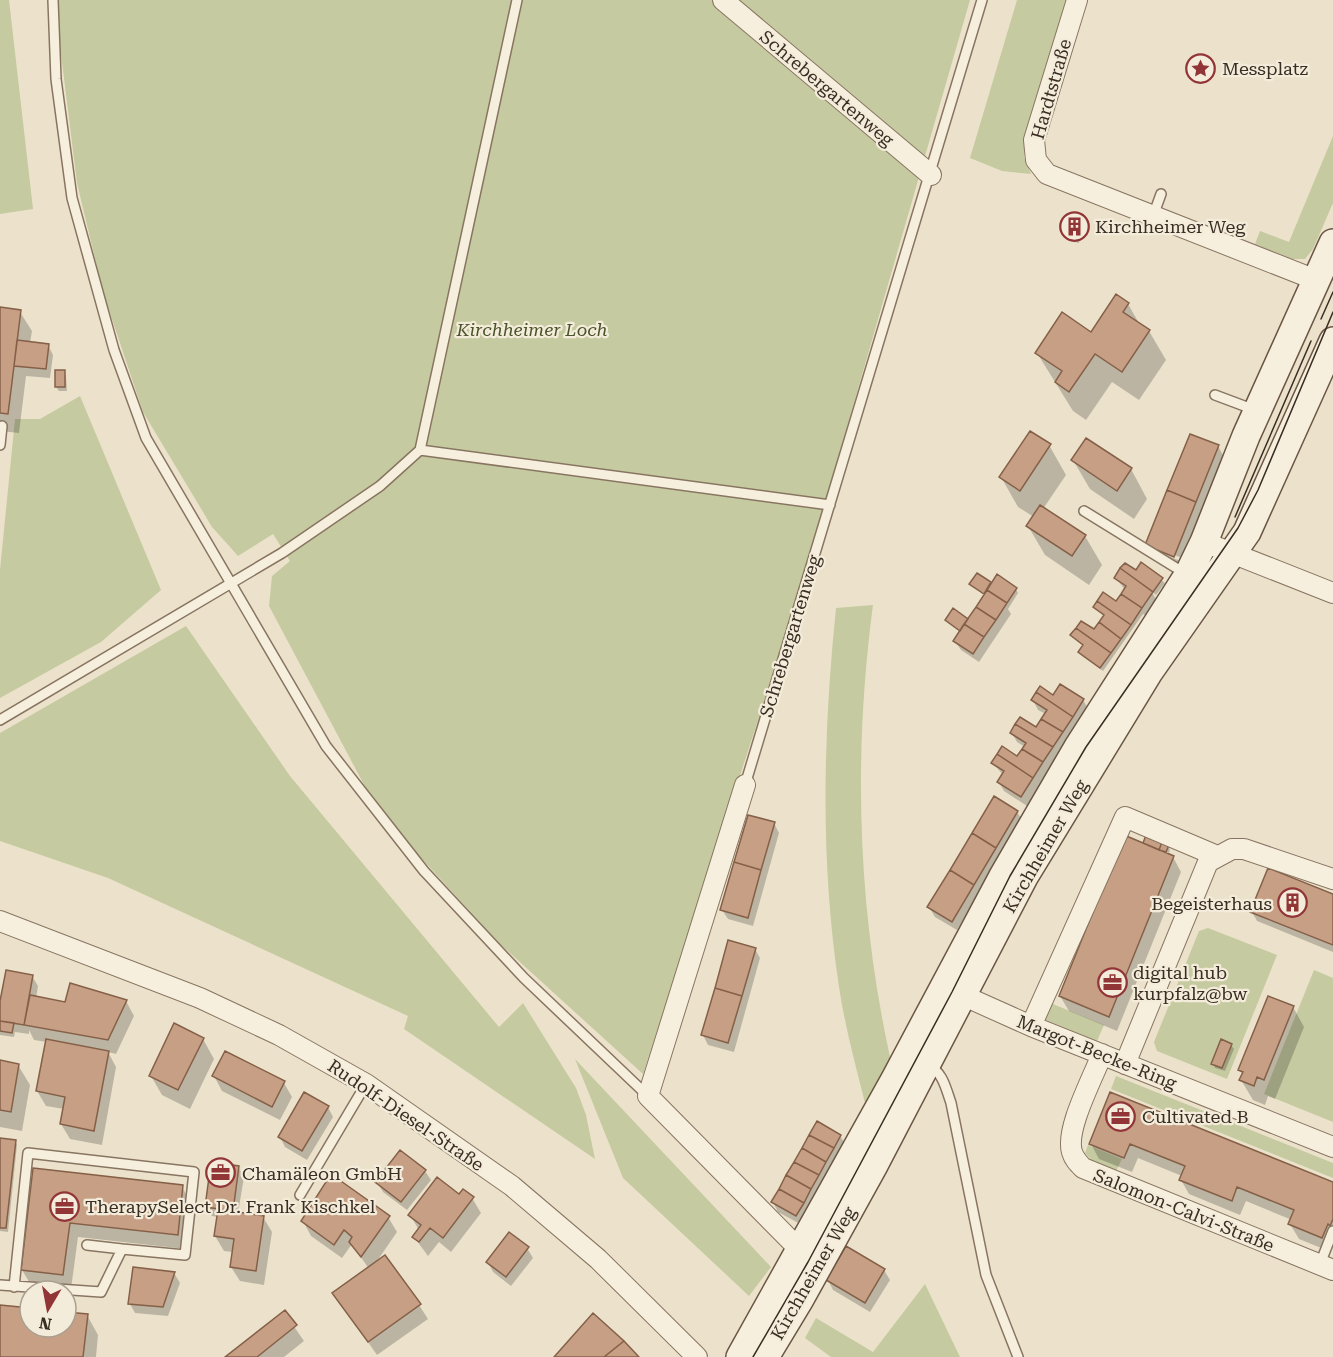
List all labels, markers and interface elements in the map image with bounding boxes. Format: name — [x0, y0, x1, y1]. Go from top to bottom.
street label: Schrebergartenweg — [756, 26, 899, 151]
street label: Hardtstraße — [1027, 36, 1075, 142]
place icon: Messplatz — [1185, 52, 1217, 84]
place label: Messplatz — [1222, 58, 1309, 79]
building icon: Kirchheimer Weg — [1058, 210, 1090, 242]
place label: Kirchheimer Weg — [1095, 216, 1246, 237]
park label: Kirchheimer Loch — [455, 319, 608, 340]
street label: Schrebergartenweg — [755, 552, 825, 720]
street label: Kirchheimer Weg — [998, 775, 1092, 916]
building icon: Begeisterhaus — [1277, 887, 1309, 919]
place label: Begeisterhaus — [1151, 893, 1272, 914]
place label: digital hub kurpfalz@bw — [1133, 962, 1248, 1004]
office icon: digital hub kurpfalz@bw — [1096, 966, 1128, 998]
street label: Margot-Becke-Ring — [1014, 1010, 1181, 1094]
street label: Rudolf-Diesel-Straße — [324, 1055, 488, 1175]
office icon: Cultivated B — [1105, 1100, 1137, 1132]
place label: Cultivated B — [1142, 1106, 1249, 1127]
office icon: Chamäleon GmbH — [205, 1157, 237, 1189]
place label: Chamäleon GmbH — [242, 1163, 402, 1184]
street label: Salomon-Calvi-Straße — [1091, 1164, 1277, 1256]
office icon: TherapySelect Dr. Frank Kischkel — [48, 1190, 80, 1222]
place label: TherapySelect Dr. Frank Kischkel — [85, 1196, 376, 1217]
street label: Kirchheimer Weg — [766, 1202, 860, 1343]
north arrow — [18, 1279, 78, 1339]
text: N — [38, 1313, 53, 1334]

